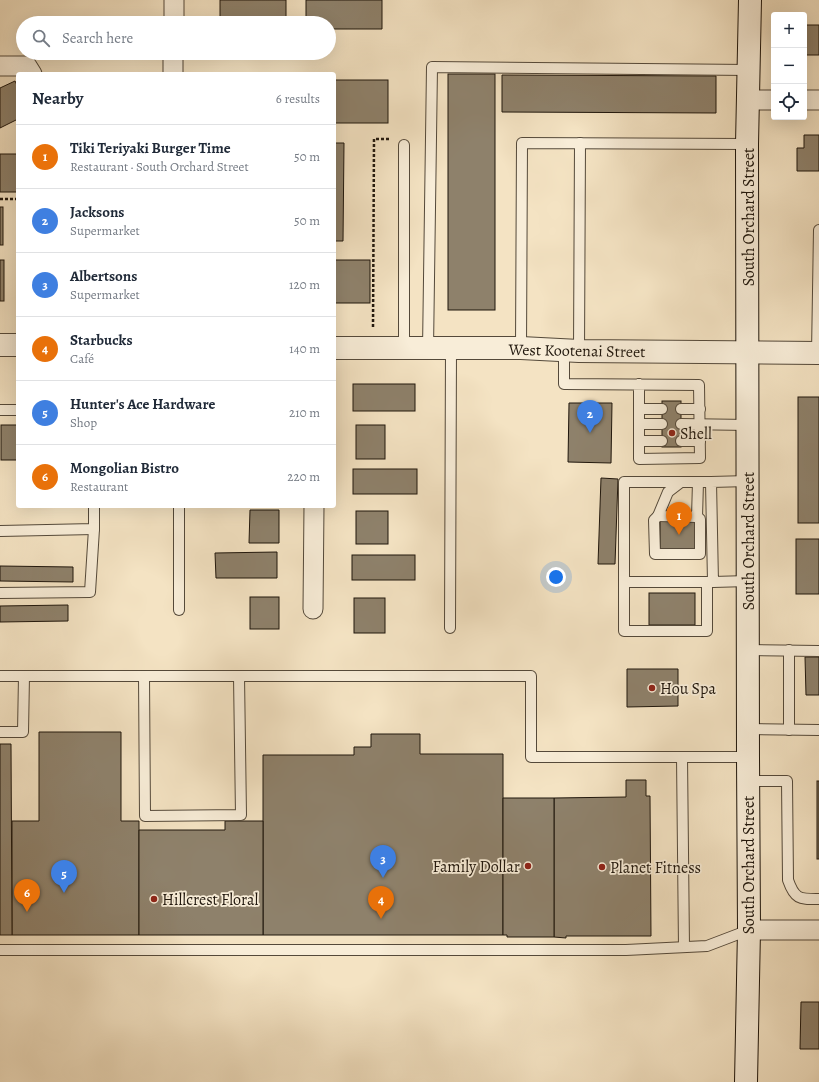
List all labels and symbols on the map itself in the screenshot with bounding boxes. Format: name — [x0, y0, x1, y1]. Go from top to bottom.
street label: South Orchard Street — [738, 148, 760, 286]
street label: West Kootenai Street — [507, 339, 646, 363]
pin: 2 — [577, 400, 603, 433]
place label: Shell — [680, 423, 712, 445]
marker: Shell — [667, 428, 677, 438]
street label: South Orchard Street — [738, 472, 760, 610]
pin: 1 — [666, 502, 692, 535]
your location — [546, 567, 566, 587]
place label: Hou Spa — [660, 678, 716, 700]
marker: Hou Spa — [647, 683, 657, 693]
street label: South Orchard Street — [738, 796, 760, 934]
pin: 3 — [370, 845, 396, 878]
place label: Family Dollar — [432, 856, 520, 878]
place label: Planet Fitness — [610, 857, 701, 879]
pin: 5 — [51, 860, 77, 893]
marker: Family Dollar — [523, 861, 533, 871]
marker: Planet Fitness — [597, 862, 607, 872]
pin: 6 — [14, 879, 40, 912]
pin: 4 — [368, 886, 394, 919]
place label: Hillcrest Floral — [162, 889, 259, 911]
marker: Hillcrest Floral — [149, 894, 159, 904]

